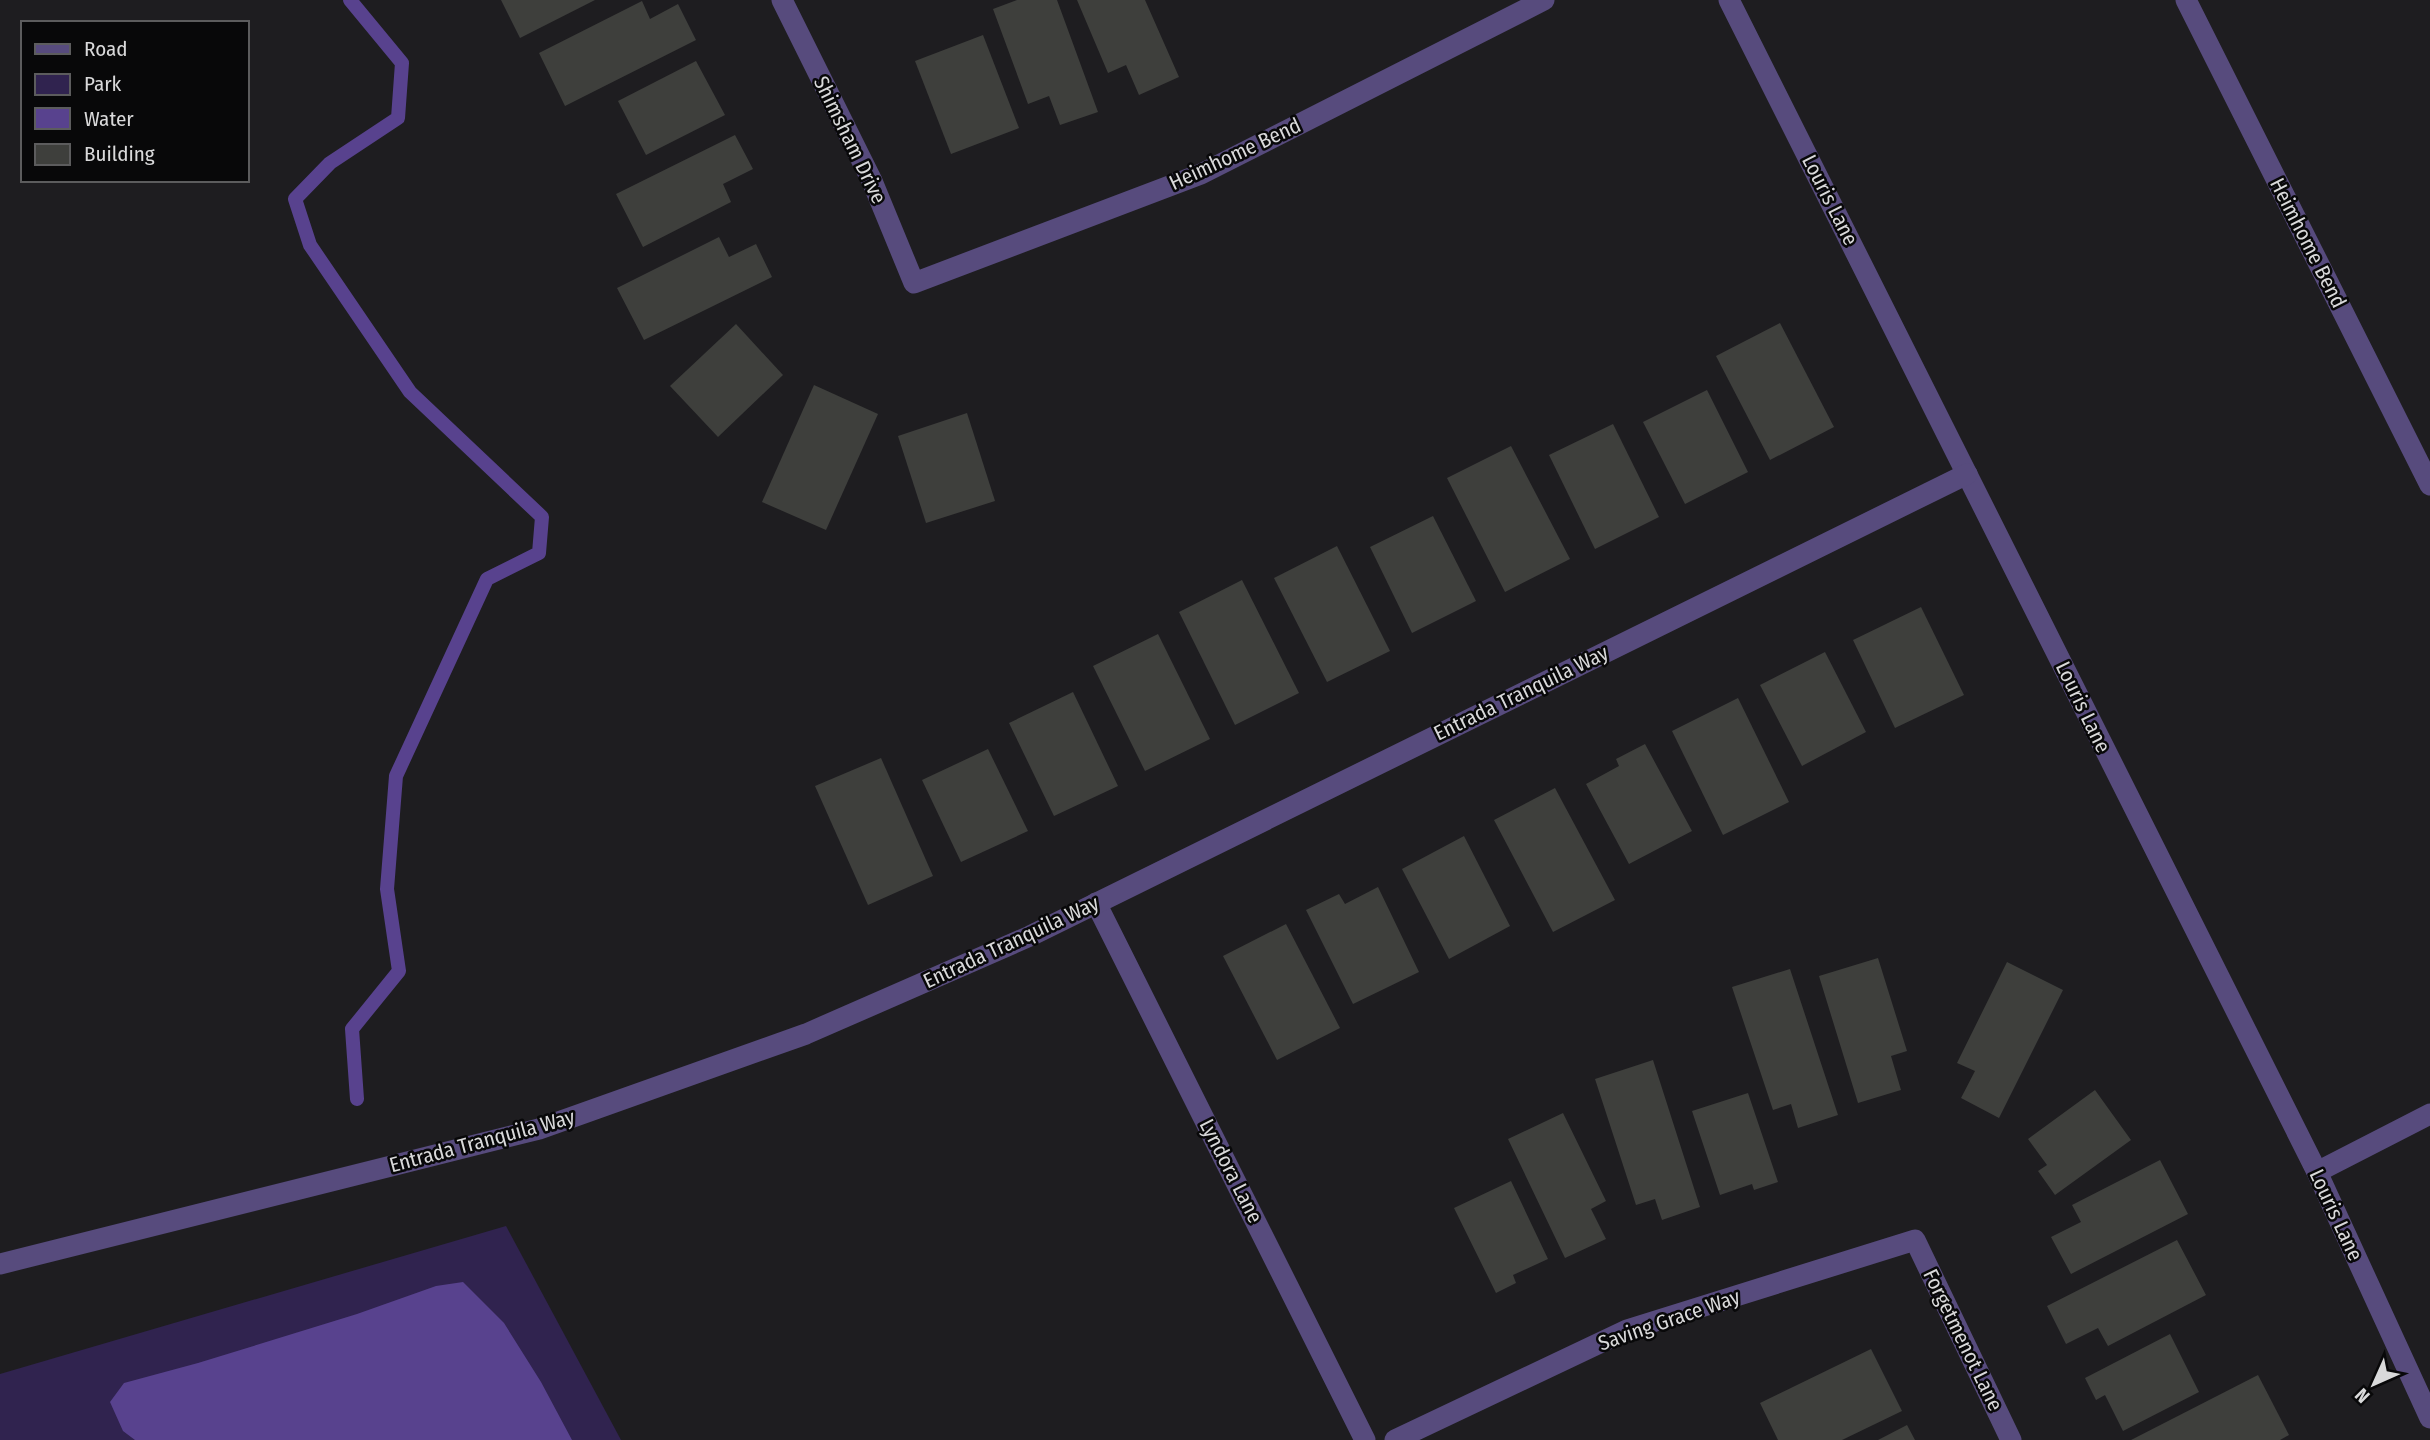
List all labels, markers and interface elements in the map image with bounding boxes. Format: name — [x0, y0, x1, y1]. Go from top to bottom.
legend — [21, 21, 248, 182]
text: Road — [84, 36, 128, 62]
text: Park — [84, 71, 122, 97]
street label: Shimsham Drive — [808, 72, 892, 208]
text: Water — [84, 106, 134, 132]
street label: Heimhome Bend — [1165, 112, 1305, 196]
text: Building — [84, 141, 155, 167]
street label: Louris Lane — [1796, 150, 1864, 250]
street label: Heimhome Bend — [2264, 174, 2352, 312]
street label: Entrada Tranquila Way — [1430, 639, 1613, 747]
street label: Louris Lane — [2050, 657, 2116, 757]
street label: Entrada Tranquila Way — [919, 890, 1104, 994]
street label: Entrada Tranquila Way — [386, 1104, 578, 1178]
street label: Lyndora Lane — [1194, 1115, 1268, 1227]
street label: Louris Lane — [2303, 1165, 2369, 1265]
street label: Forgetmenot Lane — [1917, 1265, 2009, 1415]
street label: Saving Grace Way — [1595, 1283, 1744, 1356]
north arrow — [2339, 1349, 2409, 1419]
text: N — [2350, 1384, 2374, 1408]

